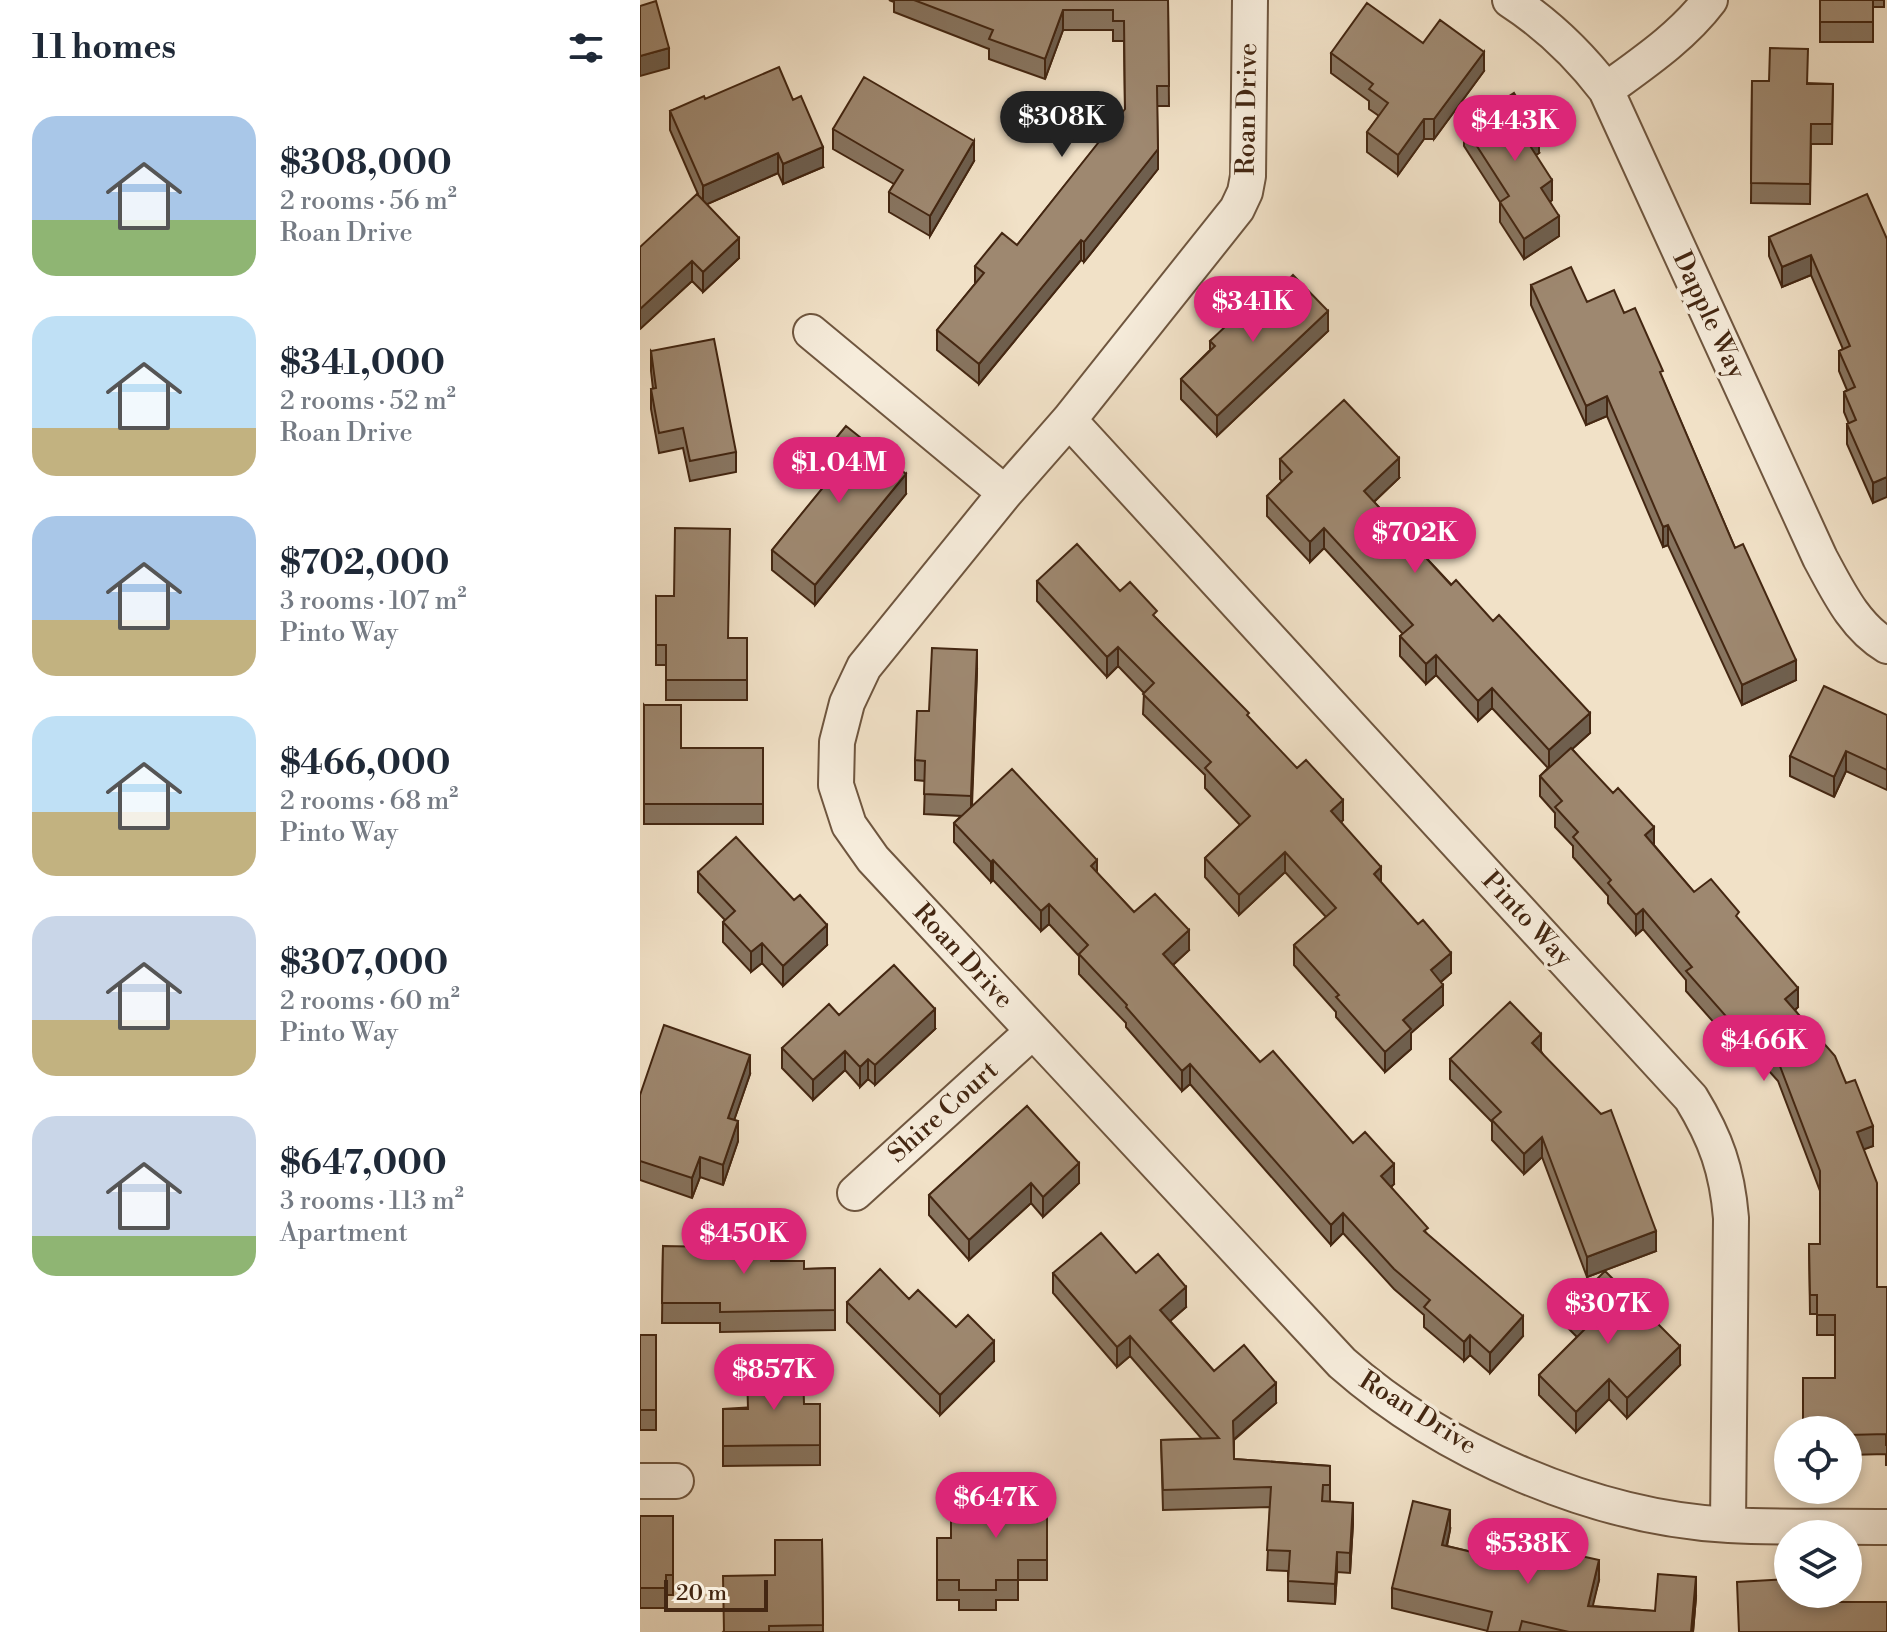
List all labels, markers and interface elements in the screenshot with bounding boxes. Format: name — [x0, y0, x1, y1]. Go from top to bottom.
icon: filters — [564, 26, 608, 70]
text: 11 homes — [32, 27, 176, 69]
street label: Roan Drive — [1230, 42, 1264, 176]
pin: $308K — [1006, 91, 1118, 159]
pin: $443K — [1459, 95, 1571, 163]
text: $308K — [1018, 101, 1106, 133]
text: $443K — [1471, 105, 1559, 137]
text: $308,000 — [280, 143, 452, 185]
icon: home — [96, 148, 192, 244]
text: 2 rooms · 56 m² — [280, 185, 457, 217]
text: Roan Drive — [280, 217, 413, 249]
street label: Dapple Way — [1666, 246, 1753, 384]
pin: $341K — [1197, 276, 1309, 344]
text: $341K — [1212, 286, 1294, 318]
text: $341,000 — [280, 343, 445, 385]
icon: home — [96, 348, 192, 444]
text: 2 rooms · 52 m² — [280, 385, 456, 417]
text: Roan Drive — [280, 417, 413, 449]
pin: $1.04M — [774, 437, 904, 505]
text: $1.04M — [791, 447, 887, 479]
pin: $702K — [1359, 507, 1471, 575]
text: $702K — [1372, 517, 1458, 549]
text: $702,000 — [280, 543, 449, 585]
icon: home — [96, 548, 192, 644]
text: 3 rooms · 107 m² — [280, 585, 467, 617]
text: Pinto Way — [280, 617, 398, 649]
text: $466,000 — [280, 743, 450, 785]
icon: home — [96, 748, 192, 844]
text: 2 rooms · 68 m² — [280, 785, 458, 817]
text: Pinto Way — [280, 817, 398, 849]
street label: Pinto Way — [1475, 865, 1579, 973]
street label: Roan Drive — [906, 897, 1020, 1015]
text: $307,000 — [280, 943, 448, 985]
icon: home — [96, 948, 192, 1044]
text: 2 rooms · 60 m² — [280, 985, 460, 1017]
pin: $466K — [1708, 1015, 1820, 1083]
text: Pinto Way — [280, 1017, 398, 1049]
text: $466K — [1721, 1025, 1807, 1057]
street label: Shire Court — [881, 1054, 1005, 1170]
text: $647,000 — [280, 1143, 447, 1185]
icon: home — [96, 1148, 192, 1244]
text: 3 rooms · 113 m² — [280, 1185, 464, 1217]
pin: $450K — [688, 1208, 800, 1276]
text: Apartment — [280, 1217, 408, 1249]
text: $450K — [700, 1218, 788, 1250]
pin: $307K — [1552, 1278, 1664, 1346]
text: $307K — [1565, 1288, 1651, 1320]
pin: $857K — [718, 1344, 830, 1412]
text: $857K — [732, 1354, 816, 1386]
street label: Roan Drive — [1353, 1364, 1483, 1462]
map controls — [1774, 1416, 1862, 1608]
button: locate — [1774, 1416, 1862, 1504]
pin: $647K — [940, 1472, 1052, 1540]
text: $647K — [953, 1482, 1039, 1514]
pin: $538K — [1472, 1518, 1584, 1586]
button: layers — [1774, 1520, 1862, 1608]
text: $538K — [1486, 1528, 1570, 1560]
scale bar — [664, 1576, 768, 1612]
text: 20 m — [676, 1580, 727, 1607]

